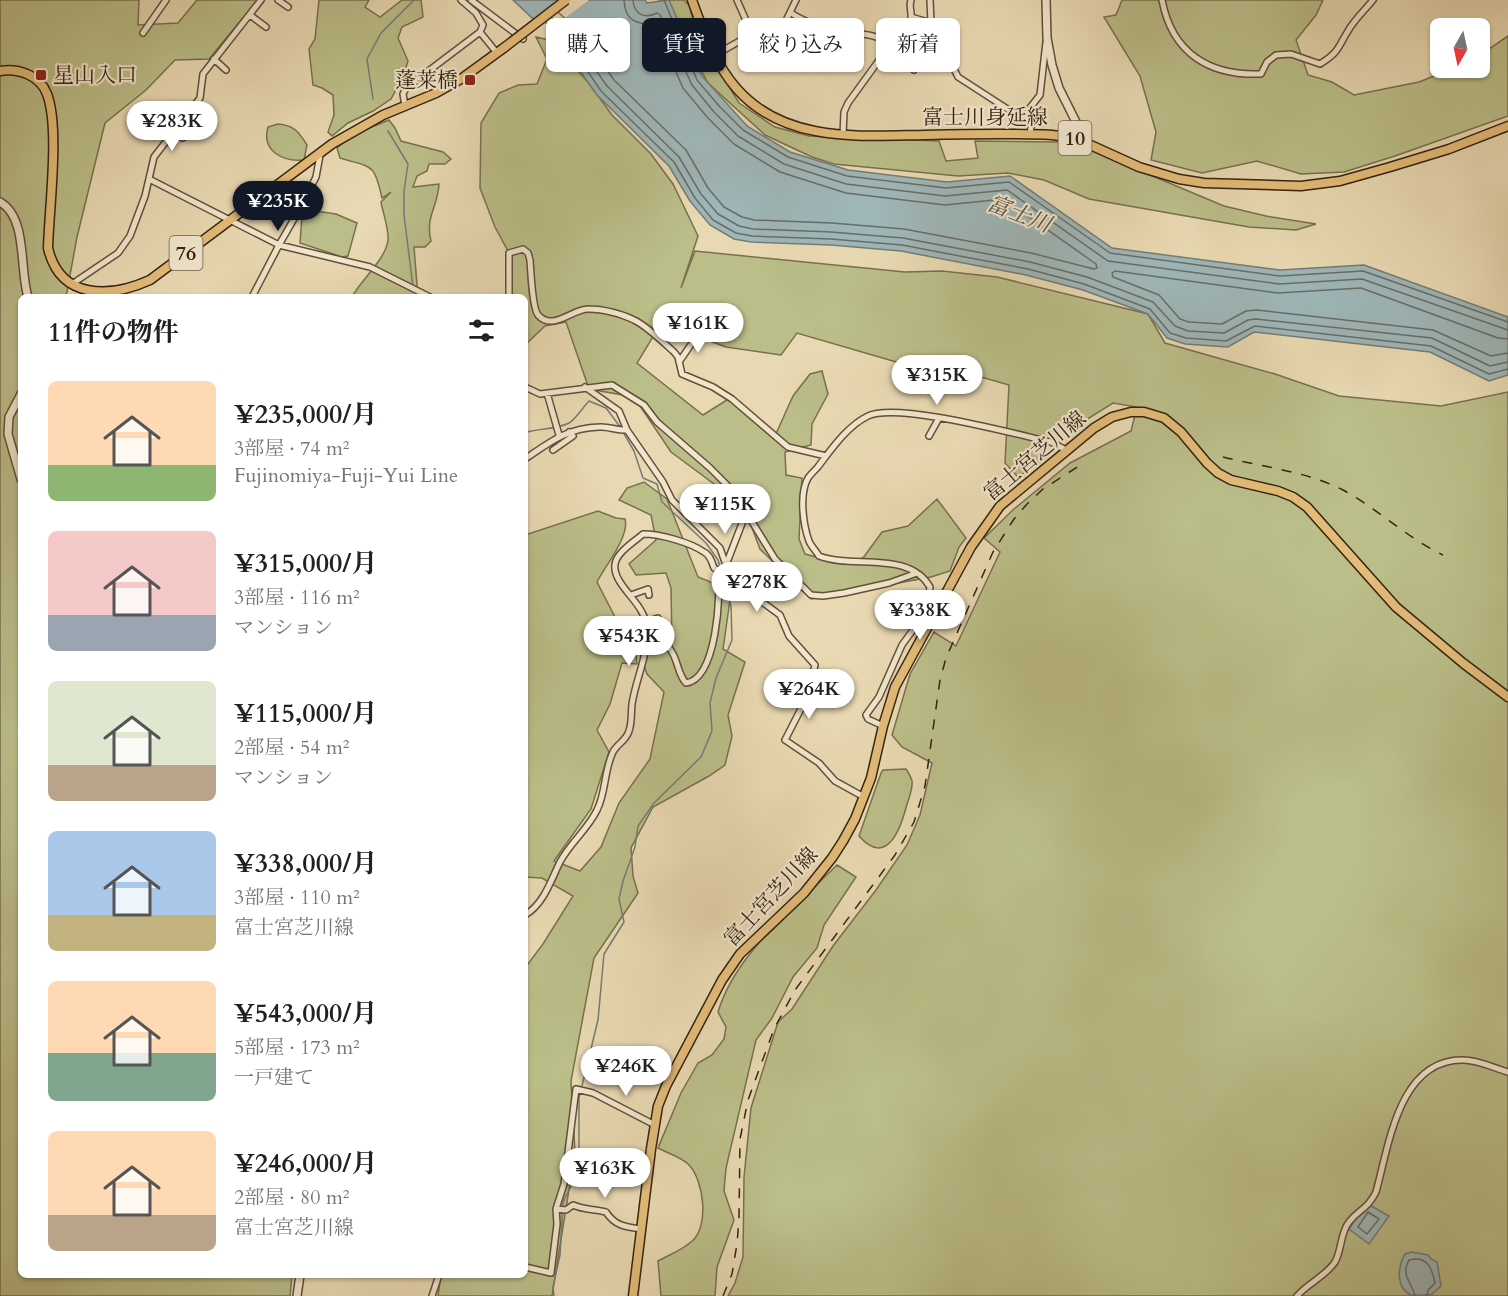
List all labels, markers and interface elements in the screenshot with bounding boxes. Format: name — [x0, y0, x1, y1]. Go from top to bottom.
chip: 購入 — [546, 18, 630, 72]
chip: 賃貸 — [642, 18, 726, 72]
chip: 絞り込み — [738, 18, 864, 72]
chip: 新着 — [876, 18, 960, 72]
north arrow — [1430, 18, 1490, 78]
map controls — [1430, 18, 1490, 78]
place label: 星山入口 — [53, 61, 137, 90]
place label: 蓬莱橋 — [395, 66, 458, 95]
marker: 星山入口 — [34, 68, 48, 82]
marker: 蓬莱橋 — [463, 73, 477, 87]
pin: ¥283K — [130, 101, 214, 152]
street label: 富士川身延線 — [922, 103, 1048, 132]
text: ¥283K — [141, 107, 203, 134]
road number: 10 — [1058, 121, 1092, 155]
pin: ¥235K — [236, 181, 320, 232]
text: ¥235K — [247, 187, 309, 214]
water label: 富士川 — [983, 188, 1057, 241]
road number: 76 — [170, 236, 202, 270]
pin: ¥161K — [656, 303, 740, 354]
text: ¥161K — [667, 309, 729, 336]
icon: filters — [465, 314, 498, 347]
text: 11件の物件 — [48, 315, 179, 350]
pin: ¥315K — [895, 355, 979, 406]
text: ¥315K — [906, 361, 968, 388]
text: ¥235,000/月 — [234, 397, 377, 432]
street label: 富士宮芝川線 — [977, 404, 1093, 508]
icon: home — [96, 405, 168, 477]
text: 3部屋 · 74 m² — [234, 435, 350, 462]
text: Fujinomiya-Fuji-Yui Line — [234, 462, 458, 489]
pin: ¥115K — [683, 484, 767, 535]
text: ¥115K — [694, 490, 756, 517]
text: ¥315,000/月 — [234, 546, 377, 581]
icon: home — [96, 555, 168, 627]
pin: ¥278K — [715, 562, 799, 613]
text: ¥278K — [726, 568, 788, 595]
text: 3部屋 · 116 m² — [234, 584, 360, 611]
pin: ¥338K — [878, 590, 962, 641]
text: ¥338K — [889, 596, 951, 623]
text: マンション — [234, 614, 333, 641]
pin: ¥543K — [587, 616, 671, 667]
text: ¥543K — [598, 622, 660, 649]
pin: ¥264K — [767, 669, 851, 720]
text: ¥264K — [778, 675, 840, 702]
text: ¥115,000/月 — [234, 696, 377, 731]
icon: home — [96, 705, 168, 777]
text: 2部屋 · 54 m² — [234, 734, 350, 761]
text: マンション — [234, 764, 333, 791]
street label: 富士宮芝川線 — [717, 841, 825, 953]
text: ¥338,000/月 — [234, 846, 377, 881]
icon: home — [96, 855, 168, 927]
text: 3部屋 · 110 m² — [234, 884, 360, 911]
text: 富士宮芝川線 — [234, 914, 354, 941]
text: ¥543,000/月 — [234, 996, 377, 1031]
icon: home — [96, 1005, 168, 1077]
text: 5部屋 · 173 m² — [234, 1034, 360, 1061]
pin: ¥246K — [584, 1046, 668, 1097]
text: ¥246K — [595, 1052, 657, 1079]
text: 一戸建て — [234, 1064, 314, 1091]
text: ¥246,000/月 — [234, 1146, 377, 1181]
pin: ¥163K — [563, 1148, 647, 1199]
text: ¥163K — [574, 1154, 636, 1181]
icon: home — [96, 1155, 168, 1227]
text: 2部屋 · 80 m² — [234, 1184, 350, 1211]
text: 富士宮芝川線 — [234, 1214, 354, 1241]

